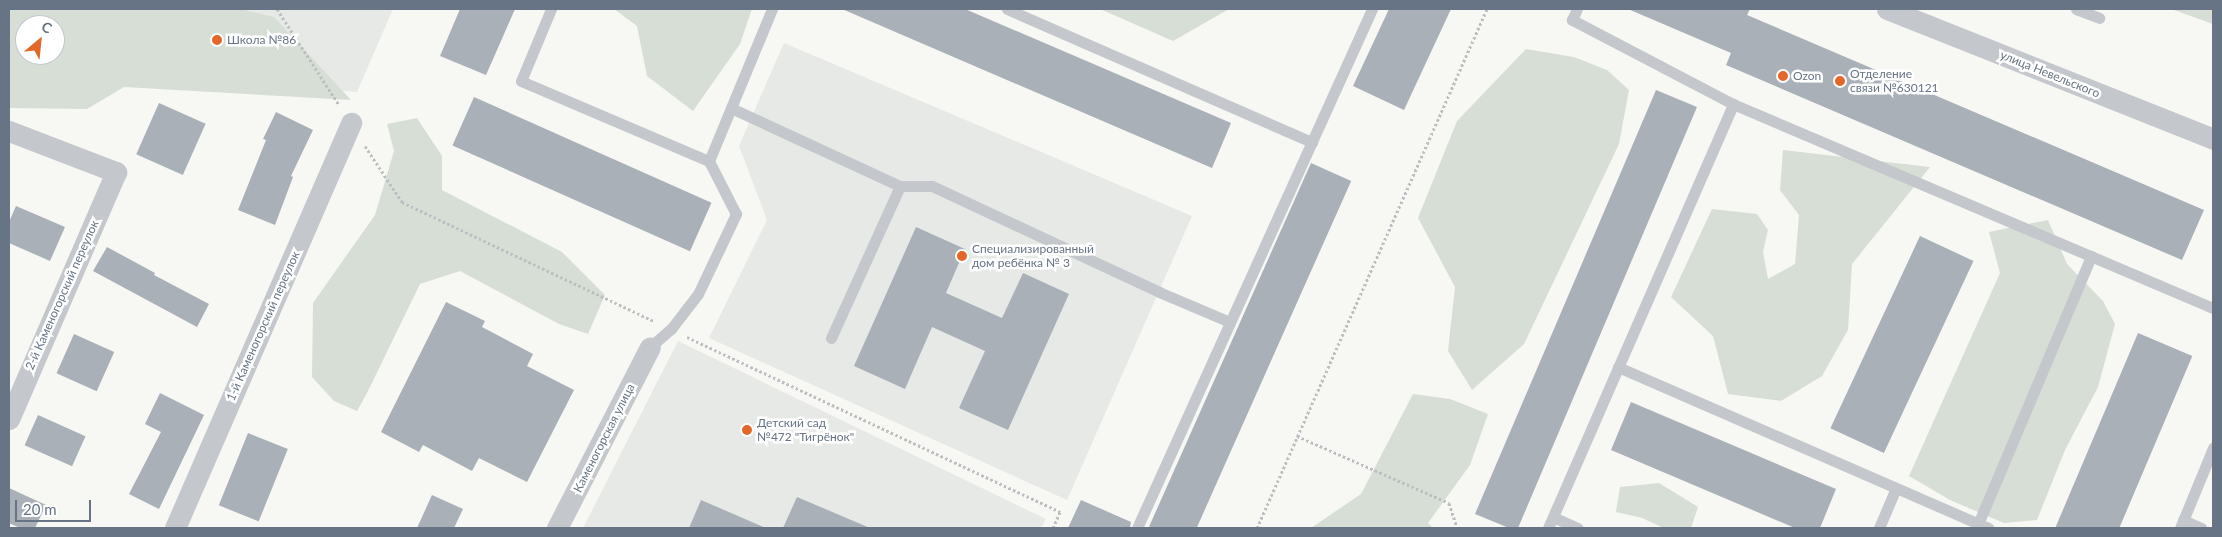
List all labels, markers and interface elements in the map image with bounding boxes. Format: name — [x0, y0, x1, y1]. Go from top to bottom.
north arrow — [15, 15, 65, 65]
text: С — [39, 18, 55, 37]
place label: Школа №86 — [227, 33, 296, 47]
marker: Школа №86 — [211, 34, 223, 46]
street label: улица Невельского — [1998, 47, 2102, 101]
place label: Отделение связи №630121 — [1850, 67, 1939, 95]
place label: Ozon — [1793, 69, 1821, 83]
marker: Ozon — [1777, 70, 1789, 82]
marker: Отделение связи №630121 — [1834, 75, 1846, 87]
street label: 2-й Каменогорский переулок — [22, 218, 102, 372]
place label: Специализированный дом ребёнка № 3 — [972, 242, 1094, 270]
street label: 1-й Каменогорский переулок — [223, 249, 303, 403]
marker: Специализированный дом ребёнка № 3 — [956, 250, 968, 262]
street label: Каменогорская улица — [570, 381, 638, 495]
place label: Детский сад №472 "Тигрёнок" — [757, 416, 854, 444]
marker: Детский сад №472 "Тигрёнок" — [741, 424, 753, 436]
scale bar — [18, 490, 94, 522]
text: 20 m — [23, 500, 57, 518]

